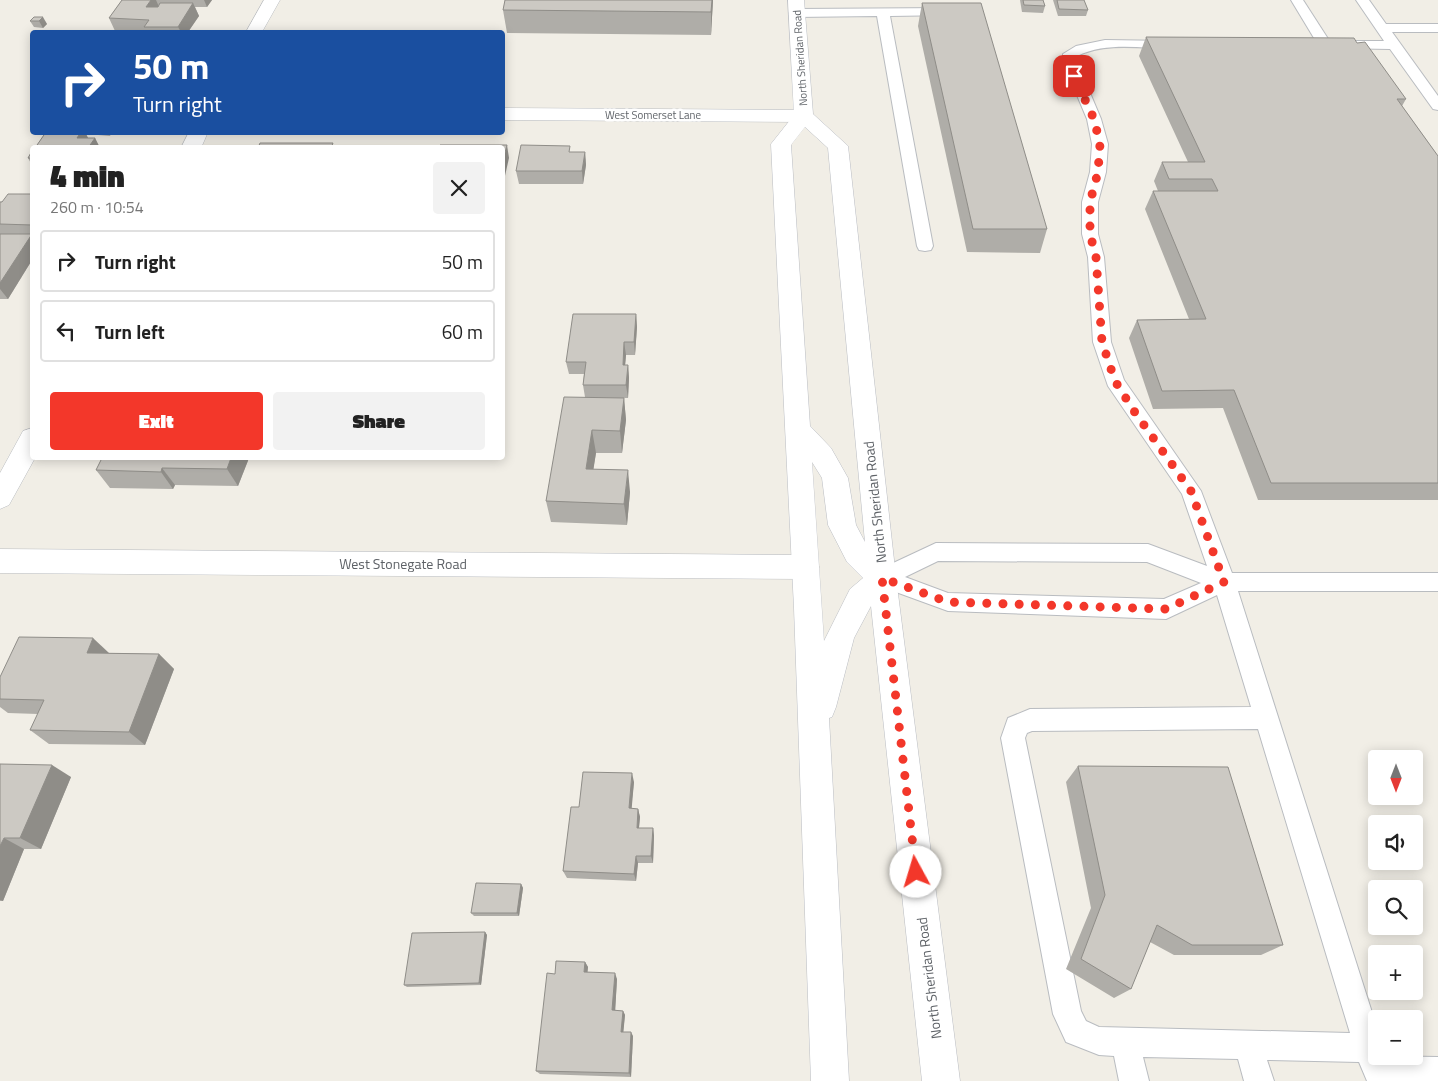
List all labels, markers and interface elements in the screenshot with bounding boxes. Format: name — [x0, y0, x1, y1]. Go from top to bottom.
street label: North Sheridan Road — [789, 9, 811, 107]
text: 50 m — [133, 39, 209, 93]
icon: right — [50, 50, 115, 115]
pin — [1053, 55, 1095, 97]
icon: arrive — [1060, 62, 1088, 90]
text: Turn right — [133, 87, 222, 121]
street label: West Somerset Lane — [605, 107, 701, 123]
text: 4 min — [50, 153, 125, 199]
button: close — [433, 162, 485, 214]
text: 260 m · 10:54 — [50, 195, 144, 219]
icon: right — [52, 247, 80, 275]
text: Turn right — [95, 247, 176, 276]
text: 50 m — [442, 247, 483, 276]
icon: left — [52, 317, 80, 345]
text: Turn left — [95, 317, 165, 346]
text: 60 m — [442, 317, 483, 346]
button: Exit — [50, 392, 263, 450]
button: Share — [273, 392, 485, 450]
street label: North Sheridan Road — [858, 440, 891, 564]
street label: West Stonegate Road — [339, 553, 467, 574]
north arrow — [1368, 750, 1422, 805]
map controls — [1368, 750, 1423, 1065]
button: sound — [1368, 815, 1423, 870]
position arrow — [889, 845, 941, 897]
button: search — [1368, 880, 1423, 935]
street label: North Sheridan Road — [911, 916, 946, 1040]
button: + — [1368, 945, 1423, 1000]
button: − — [1368, 1010, 1423, 1065]

